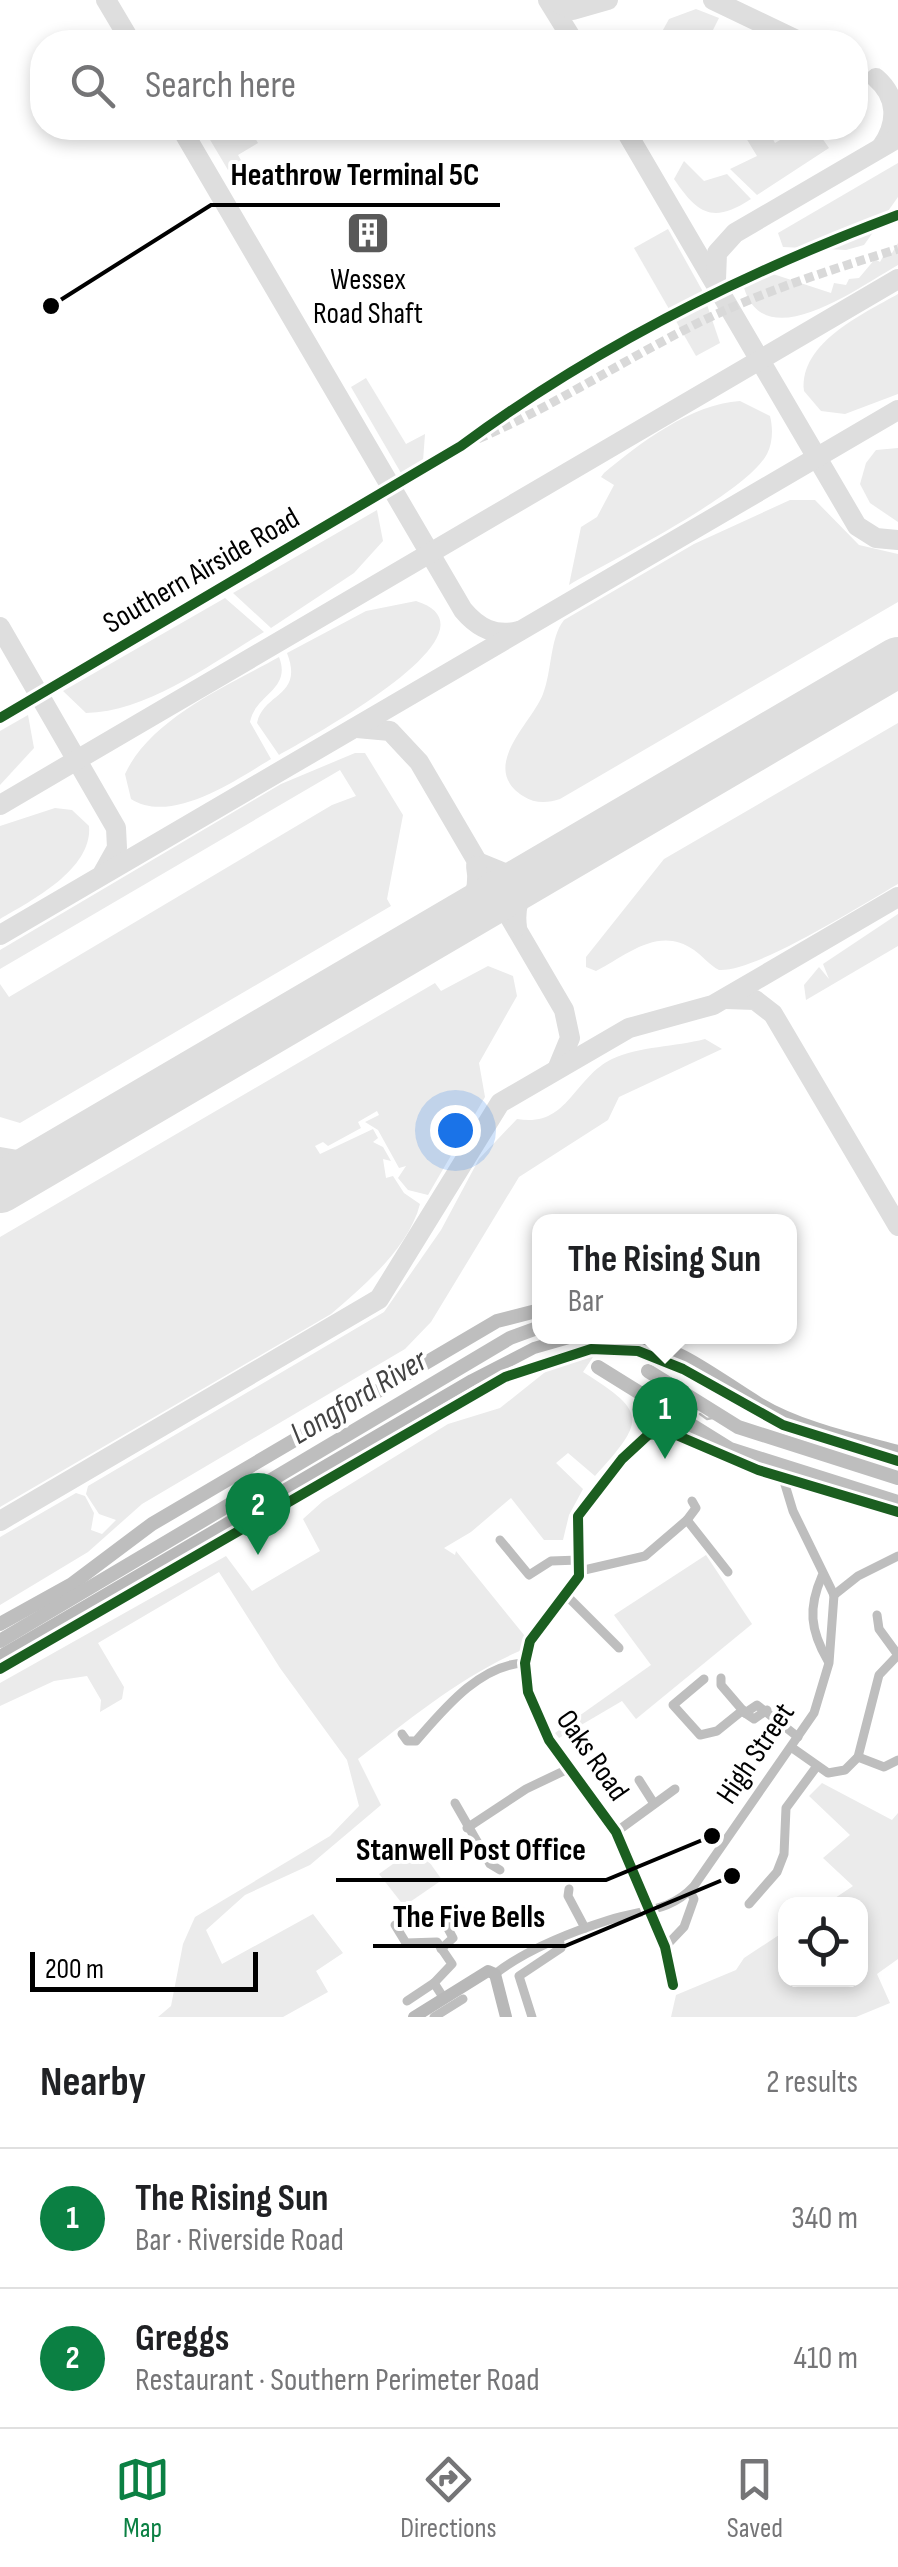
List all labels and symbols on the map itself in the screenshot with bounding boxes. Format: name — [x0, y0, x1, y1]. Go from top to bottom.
callout: Heathrow Terminal 5C — [211, 143, 500, 205]
text: Heathrow Terminal 5C — [231, 156, 479, 195]
building icon: Wessex Road Shaft — [345, 210, 391, 256]
place label: Wessex Road Shaft — [313, 262, 423, 332]
street label: Southern Airside Road — [97, 500, 306, 642]
your location — [430, 1105, 481, 1156]
water label: Longford River — [283, 1341, 435, 1453]
pin: 1 — [632, 1376, 698, 1459]
pin: 2 — [226, 1472, 290, 1555]
street label: High Street — [709, 1696, 803, 1811]
street label: Oaks Road — [548, 1703, 636, 1808]
callout: Stanwell Post Office — [336, 1818, 606, 1880]
text: Stanwell Post Office — [356, 1831, 586, 1870]
callout: The Five Bells — [373, 1884, 565, 1946]
text: The Five Bells — [393, 1898, 545, 1937]
scale bar — [30, 1947, 258, 1992]

